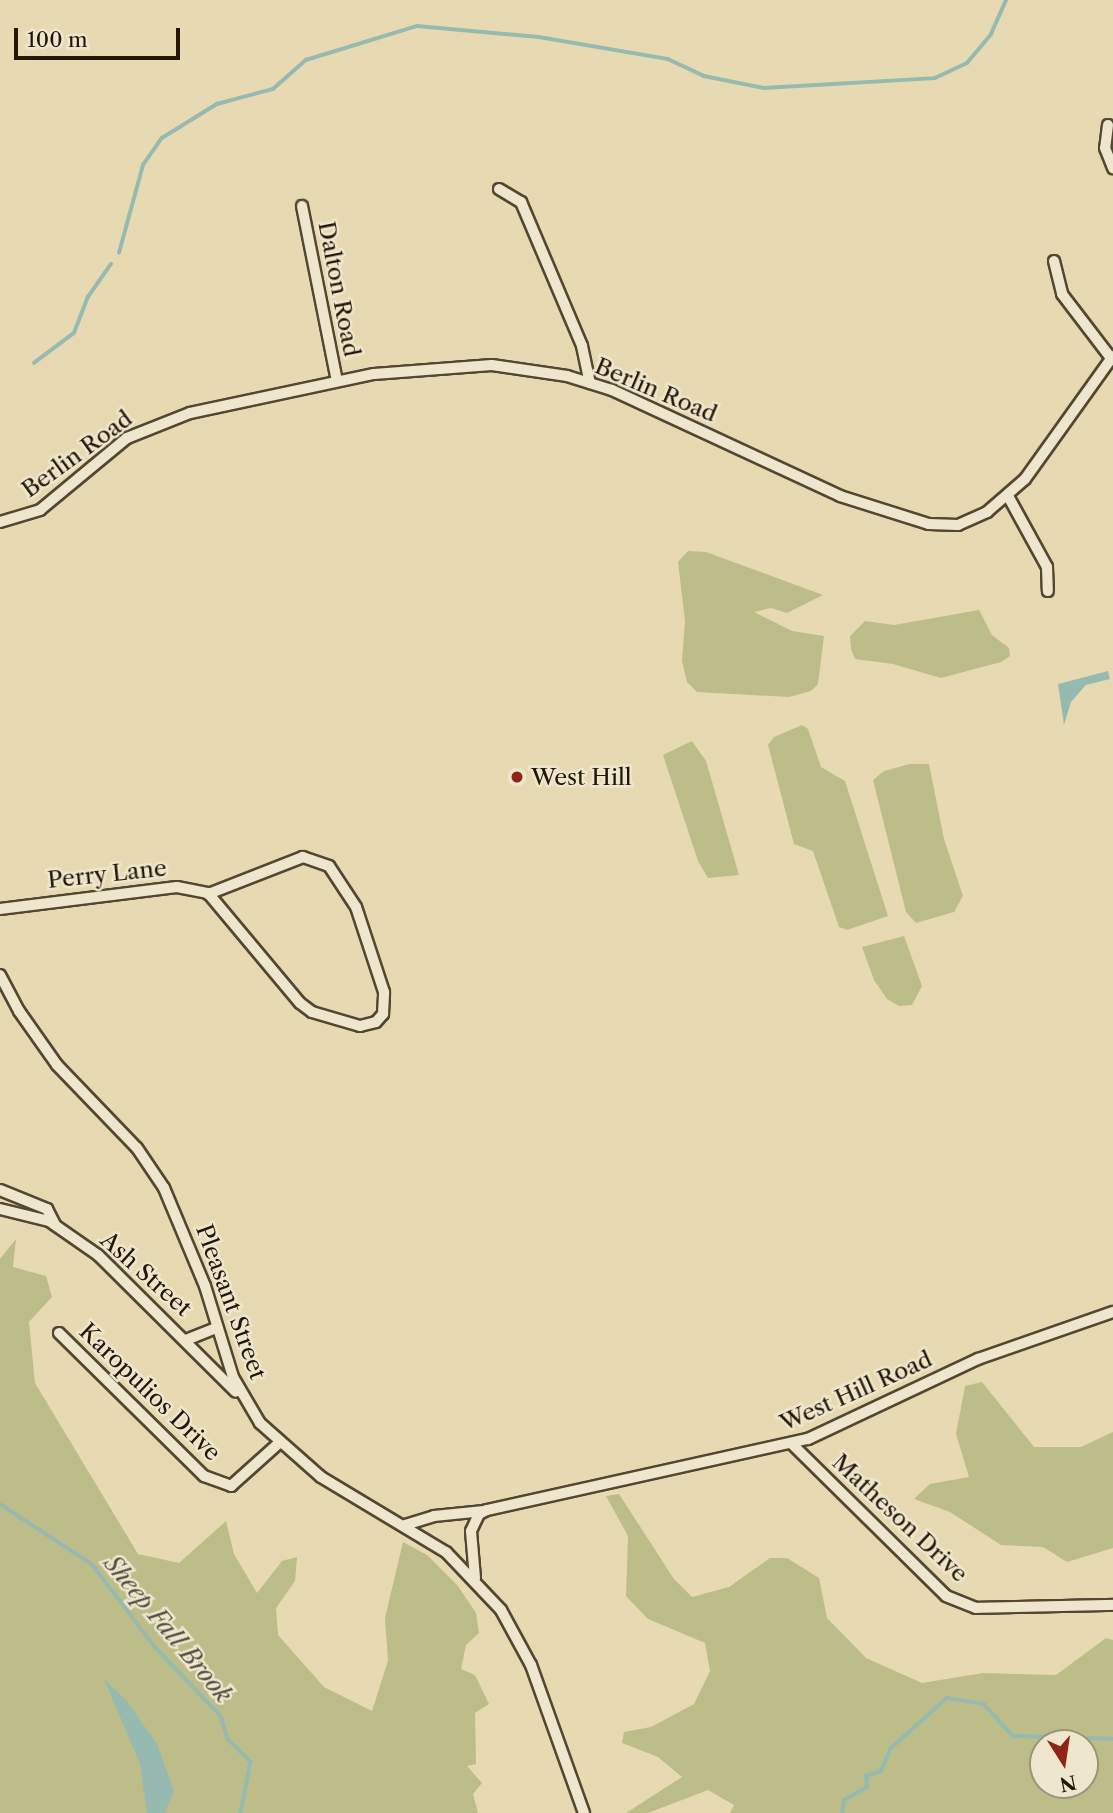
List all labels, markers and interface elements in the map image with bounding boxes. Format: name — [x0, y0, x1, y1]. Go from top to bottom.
scale bar — [18, 14, 184, 58]
text: 100 m — [27, 27, 88, 52]
street label: Dalton Road — [312, 219, 366, 359]
street label: Berlin Road — [591, 352, 721, 428]
street label: Berlin Road — [16, 405, 138, 503]
place label: West Hill — [531, 763, 632, 791]
marker: West Hill — [509, 769, 525, 785]
street label: Perry Lane — [46, 854, 168, 894]
street label: Pleasant Street — [190, 1221, 272, 1383]
street label: Ash Street — [95, 1226, 197, 1322]
street label: Karopulios Drive — [74, 1318, 226, 1466]
street label: West Hill Road — [776, 1345, 936, 1437]
street label: Matheson Drive — [827, 1448, 973, 1588]
water label: Sheep Fall Brook — [98, 1550, 238, 1708]
north arrow — [1029, 1729, 1099, 1799]
text: N — [1058, 1770, 1079, 1796]

